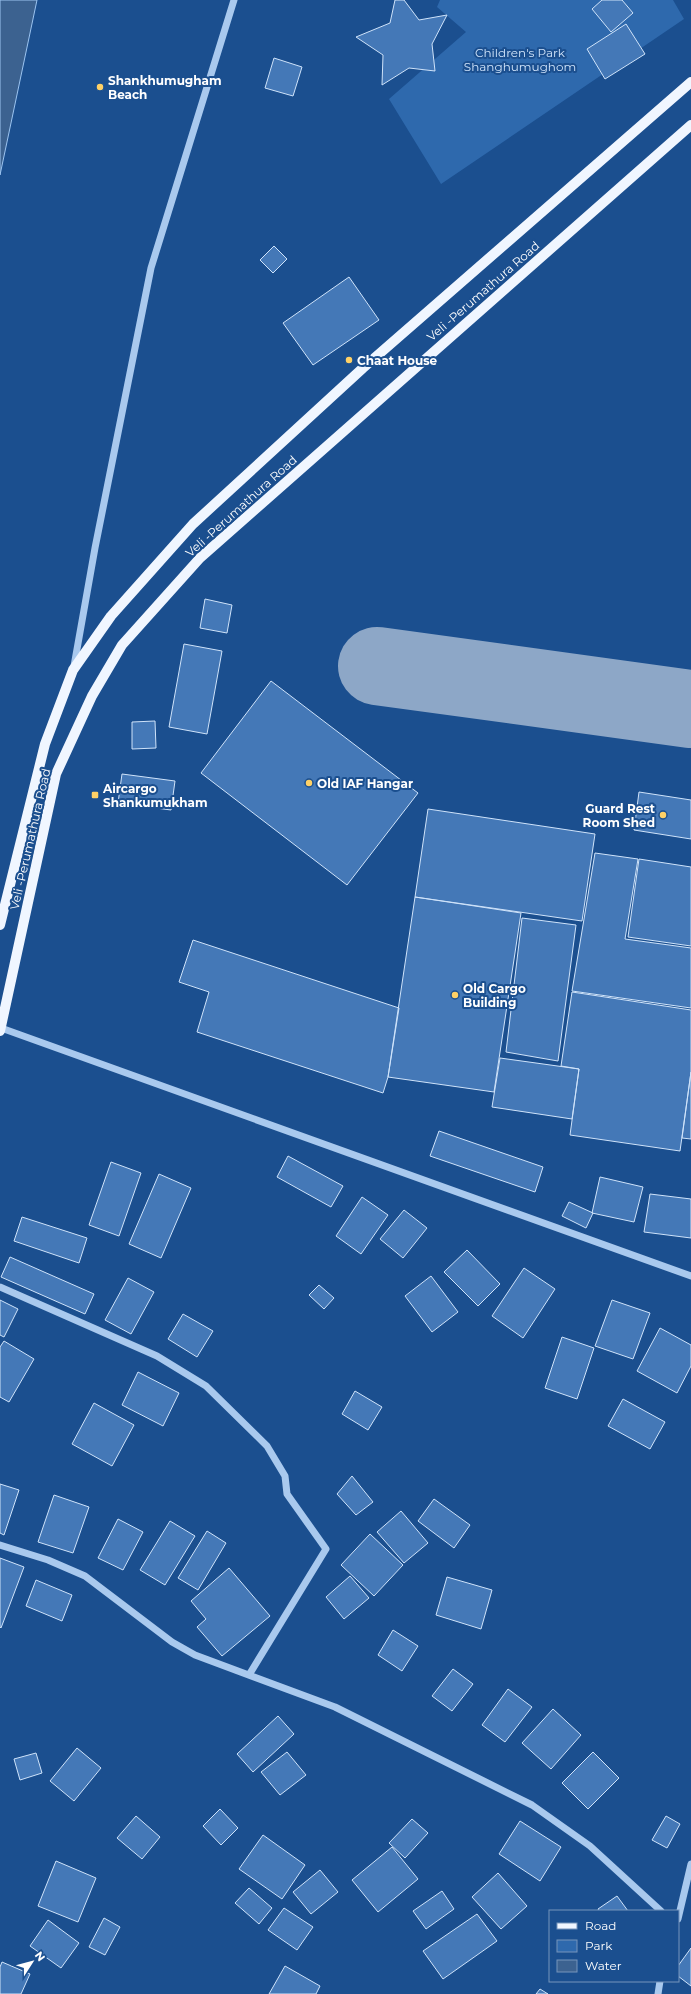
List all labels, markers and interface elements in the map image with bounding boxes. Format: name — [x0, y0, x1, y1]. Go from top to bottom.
park label: Children's Park Shanghumughom — [464, 45, 576, 74]
place label: Shankhumugham Beach — [108, 73, 222, 102]
marker: Shankhumugham Beach — [95, 82, 105, 92]
street label: Veli -Perumathura Road — [424, 238, 542, 344]
place label: Chaat House — [357, 353, 438, 368]
marker: Chaat House — [344, 355, 354, 365]
street label: Veli -Perumathura Road — [182, 452, 300, 560]
street label: Veli -Perumathura Road — [6, 767, 54, 911]
place label: Old IAF Hangar — [317, 776, 413, 791]
marker: Old IAF Hangar — [304, 778, 314, 788]
place label: Aircargo Shankumukham — [102, 781, 208, 810]
marker: Aircargo Shankumukham — [90, 790, 100, 800]
place label: Guard Rest Room Shed — [583, 801, 656, 830]
marker: Guard Rest Room Shed — [658, 810, 668, 820]
place label: Old Cargo Building — [463, 981, 526, 1010]
marker: Old Cargo Building — [450, 990, 460, 1000]
legend — [549, 1910, 679, 1982]
text: Road — [585, 1918, 616, 1933]
text: Park — [585, 1938, 613, 1953]
north arrow — [12, 1942, 52, 1982]
text: N — [32, 1948, 48, 1964]
text: Water — [585, 1958, 622, 1973]

